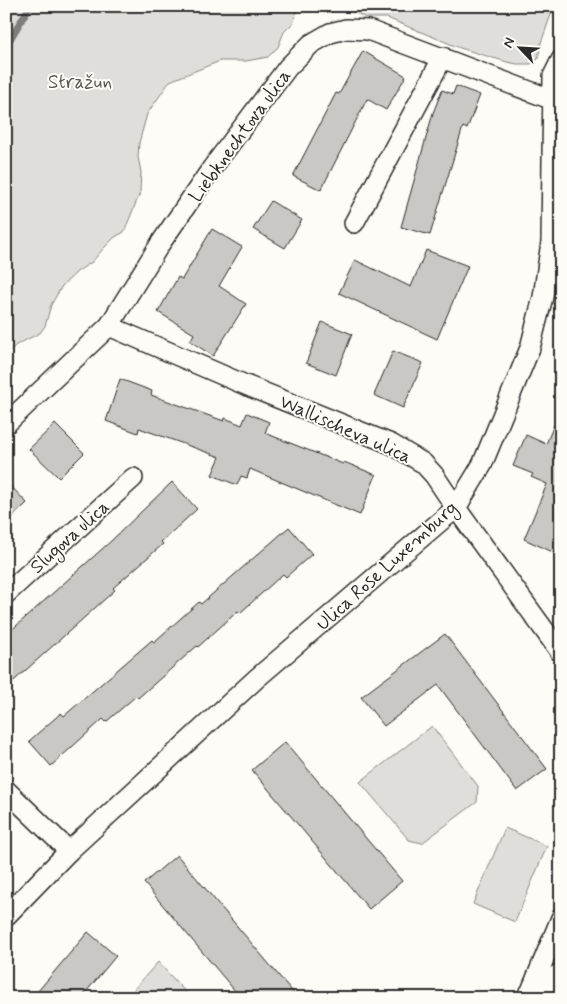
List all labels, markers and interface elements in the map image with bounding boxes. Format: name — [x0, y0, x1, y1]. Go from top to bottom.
north arrow — [494, 22, 544, 72]
text: N — [499, 35, 519, 51]
street label: Liebknechtova ulica — [184, 64, 297, 207]
park label: Stražun — [48, 70, 112, 95]
street label: Wallischeva ulica — [276, 389, 415, 470]
street label: Slugova ulica — [25, 495, 116, 581]
street label: Ulica Rose Luxemburg — [311, 496, 464, 638]

